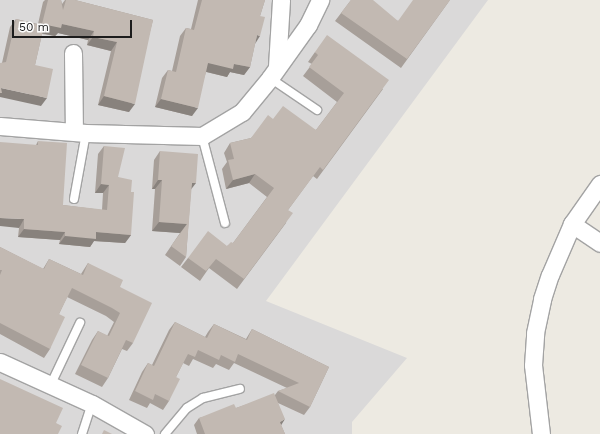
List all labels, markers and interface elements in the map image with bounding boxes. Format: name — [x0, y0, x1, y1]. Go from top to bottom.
scale bar — [14, 12, 134, 38]
text: 50 m — [19, 20, 49, 34]

